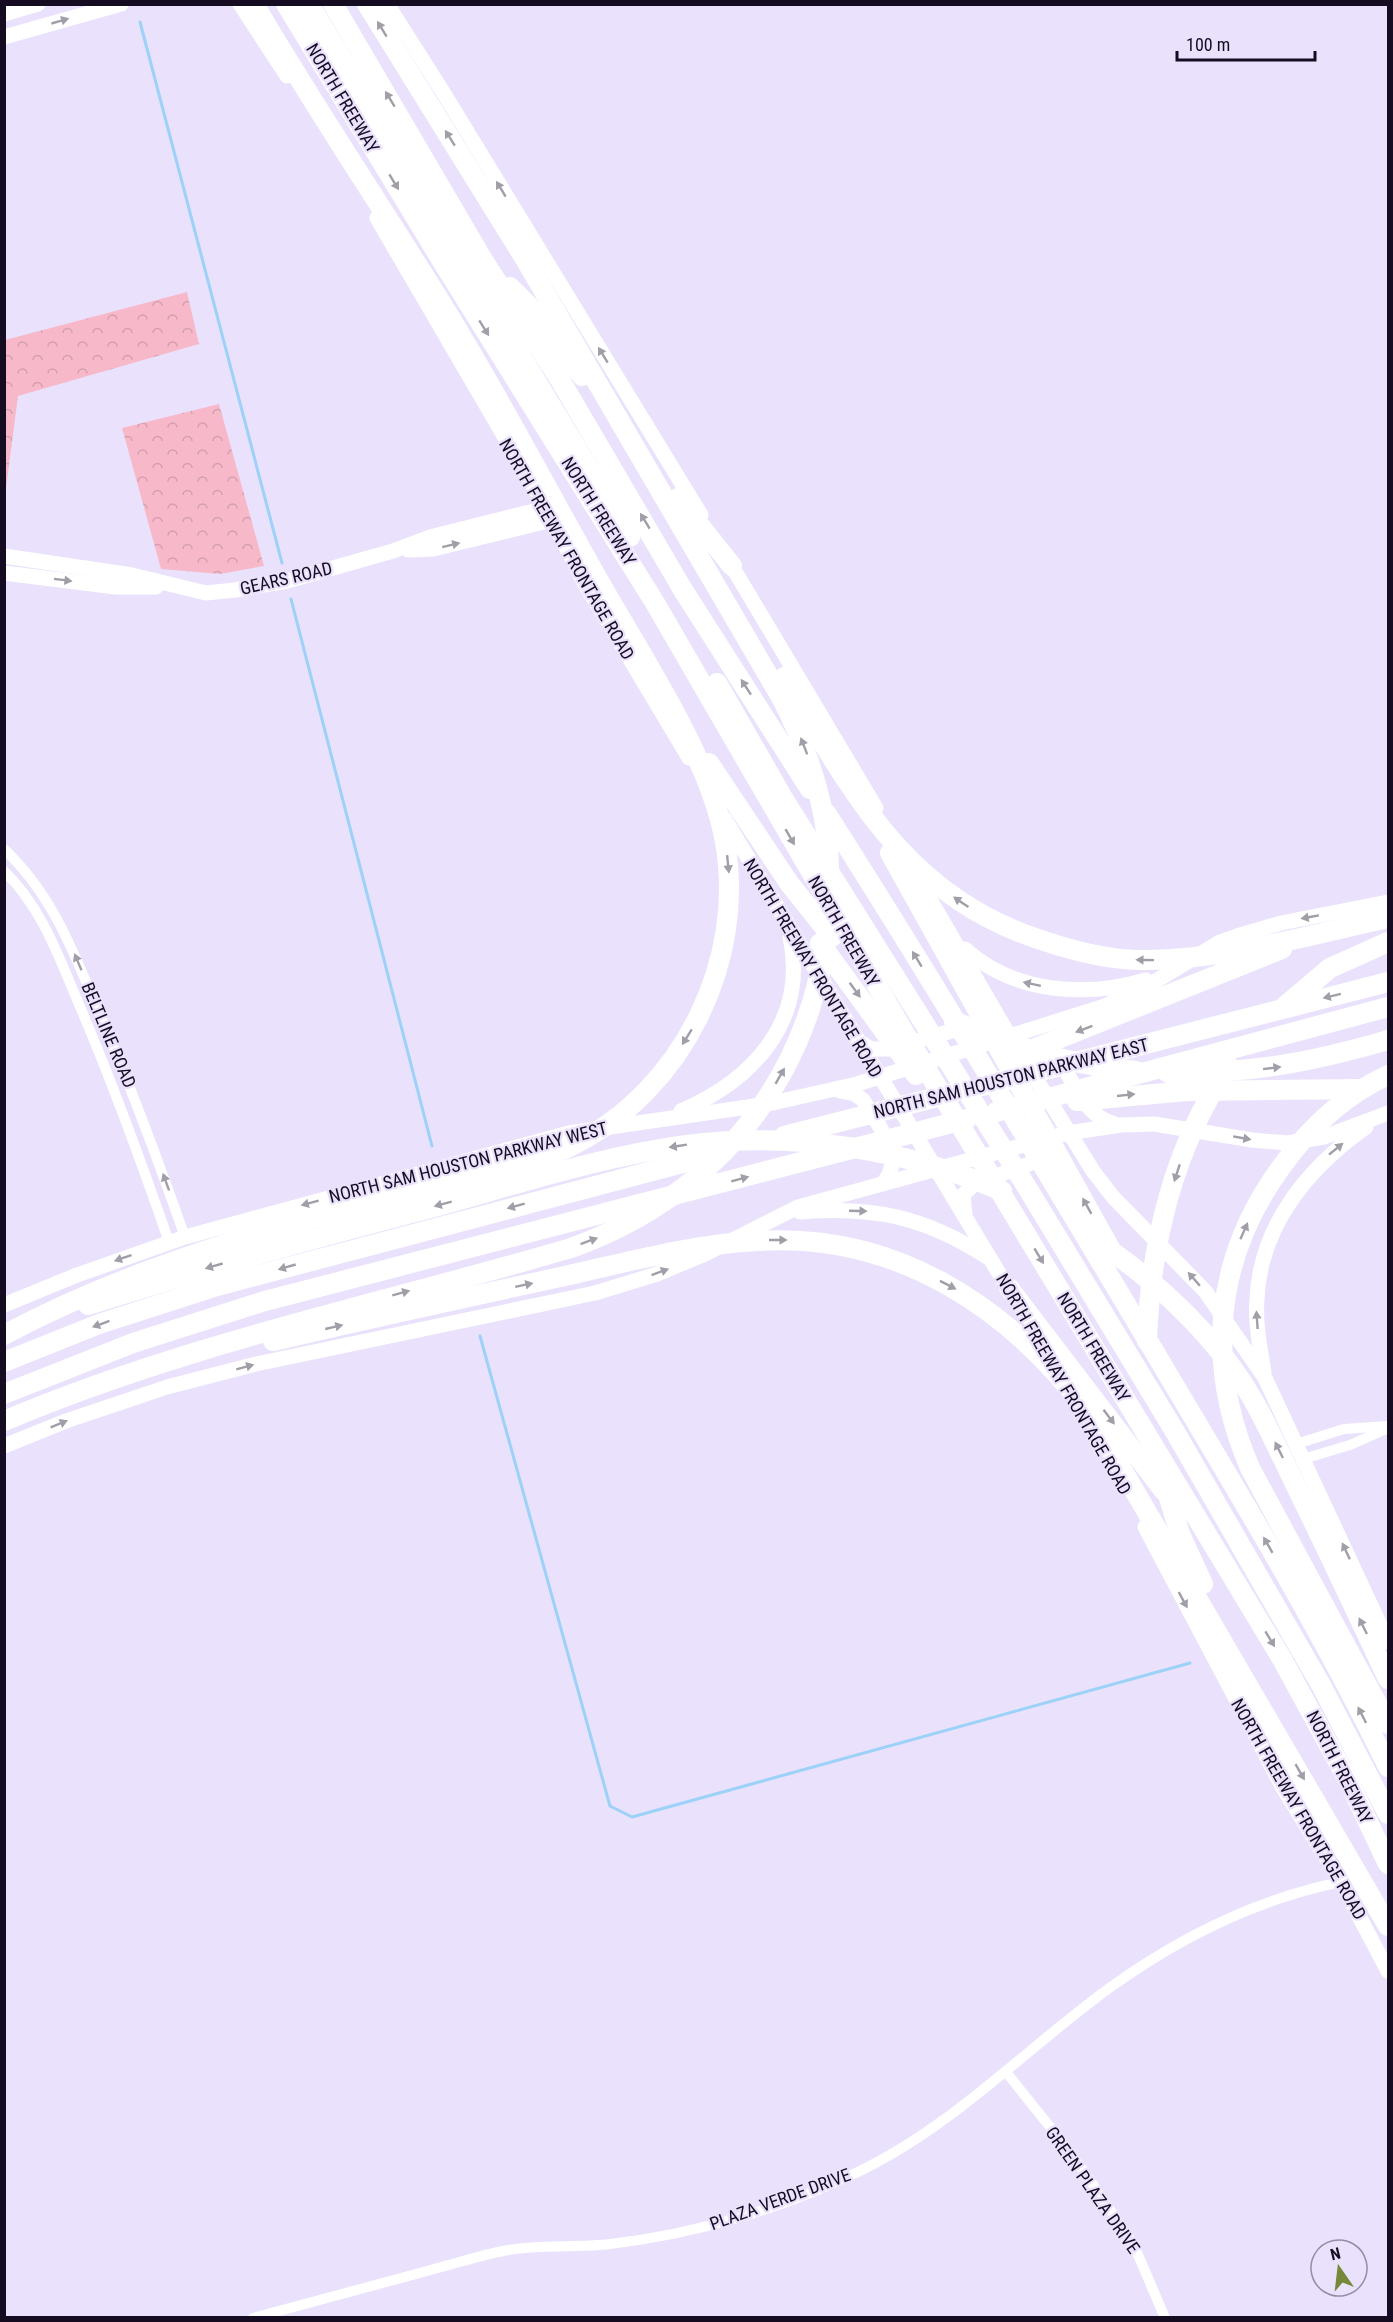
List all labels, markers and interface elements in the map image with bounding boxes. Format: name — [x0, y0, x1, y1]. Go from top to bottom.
one-way arrow — [52, 16, 70, 25]
one-way arrow — [376, 21, 387, 37]
scale bar — [1177, 24, 1315, 62]
text: 100 m — [1186, 34, 1230, 55]
street label: NORTH FREEWAY — [302, 39, 384, 157]
one-way arrow — [384, 91, 395, 107]
one-way arrow — [444, 130, 455, 146]
one-way arrow — [389, 174, 400, 190]
one-way arrow — [496, 181, 507, 197]
one-way arrow — [478, 320, 489, 336]
one-way arrow — [598, 347, 609, 363]
street label: NORTH FREEWAY FRONTAGE ROAD — [495, 435, 639, 663]
street label: NORTH FREEWAY — [557, 453, 641, 570]
one-way arrow — [639, 513, 650, 529]
one-way arrow — [442, 539, 460, 549]
street label: GEARS ROAD — [238, 557, 334, 599]
one-way arrow — [53, 575, 72, 585]
one-way arrow — [740, 679, 751, 695]
one-way arrow — [798, 737, 808, 755]
one-way arrow — [785, 829, 795, 846]
one-way arrow — [723, 855, 733, 874]
street label: NORTH FREEWAY FRONTAGE ROAD — [739, 855, 887, 1081]
street label: NORTH FREEWAY — [804, 872, 884, 990]
one-way arrow — [953, 897, 970, 908]
one-way arrow — [1301, 913, 1320, 922]
one-way arrow — [912, 951, 923, 967]
one-way arrow — [73, 952, 83, 970]
one-way arrow — [1135, 955, 1154, 965]
street label: BELTLINE ROAD — [77, 979, 141, 1091]
one-way arrow — [1022, 979, 1041, 988]
one-way arrow — [849, 982, 861, 998]
one-way arrow — [1323, 992, 1341, 1001]
one-way arrow — [1075, 1024, 1093, 1034]
one-way arrow — [682, 1029, 693, 1045]
street label: NORTH SAM HOUSTON PARKWAY EAST — [871, 1034, 1151, 1122]
one-way arrow — [1263, 1063, 1282, 1073]
one-way arrow — [775, 1068, 786, 1084]
one-way arrow — [1117, 1090, 1136, 1100]
street label: NORTH SAM HOUSTON PARKWAY WEST — [327, 1117, 609, 1207]
one-way arrow — [1232, 1134, 1251, 1143]
one-way arrow — [668, 1142, 687, 1151]
one-way arrow — [1329, 1144, 1344, 1156]
one-way arrow — [1172, 1164, 1181, 1182]
one-way arrow — [160, 1173, 170, 1191]
one-way arrow — [731, 1173, 750, 1183]
one-way arrow — [1082, 1197, 1092, 1214]
one-way arrow — [301, 1199, 319, 1208]
one-way arrow — [434, 1200, 452, 1210]
one-way arrow — [507, 1202, 525, 1212]
one-way arrow — [849, 1206, 868, 1216]
one-way arrow — [1240, 1223, 1249, 1240]
one-way arrow — [768, 1235, 787, 1245]
one-way arrow — [580, 1236, 598, 1246]
one-way arrow — [1033, 1248, 1044, 1264]
one-way arrow — [114, 1254, 132, 1264]
one-way arrow — [205, 1262, 223, 1271]
one-way arrow — [278, 1262, 296, 1272]
one-way arrow — [651, 1267, 669, 1277]
street label: NORTH FREEWAY FRONTAGE ROAD — [992, 1270, 1136, 1498]
one-way arrow — [1188, 1272, 1201, 1287]
one-way arrow — [515, 1279, 533, 1289]
one-way arrow — [940, 1280, 957, 1290]
one-way arrow — [392, 1288, 410, 1298]
street label: NORTH FREEWAY — [1053, 1288, 1135, 1406]
one-way arrow — [1253, 1310, 1262, 1329]
one-way arrow — [91, 1319, 109, 1329]
one-way arrow — [324, 1322, 343, 1331]
one-way arrow — [236, 1362, 254, 1372]
one-way arrow — [1103, 1410, 1115, 1425]
one-way arrow — [50, 1419, 68, 1429]
one-way arrow — [1274, 1442, 1283, 1459]
one-way arrow — [1262, 1537, 1273, 1553]
one-way arrow — [1341, 1542, 1350, 1559]
one-way arrow — [1178, 1591, 1188, 1608]
one-way arrow — [1359, 1617, 1368, 1634]
one-way arrow — [1264, 1631, 1275, 1647]
street label: NORTH FREEWAY FRONTAGE ROAD — [1227, 1695, 1371, 1923]
one-way arrow — [1357, 1706, 1367, 1723]
street label: NORTH FREEWAY — [1303, 1707, 1378, 1827]
one-way arrow — [1295, 1764, 1306, 1780]
street label: GREEN PLAZA DRIVE — [1041, 2123, 1145, 2257]
street label: PLAZA VERDE DRIVE — [707, 2164, 853, 2234]
north arrow — [1309, 2238, 1369, 2298]
text: N — [1328, 2244, 1343, 2264]

